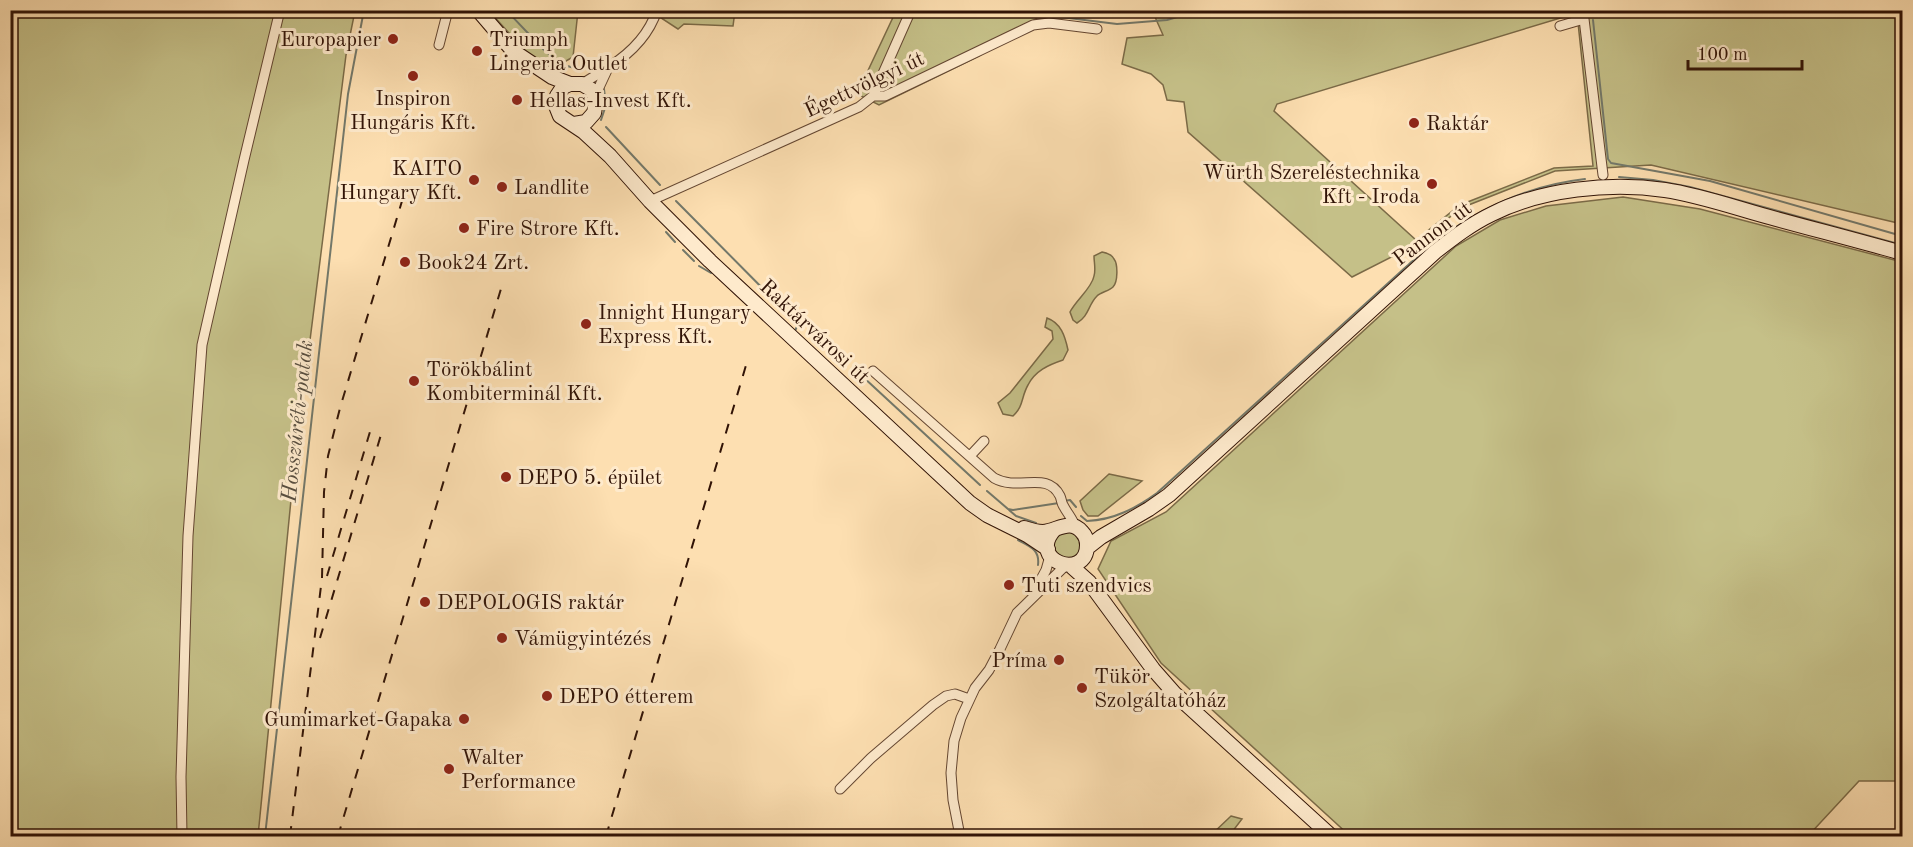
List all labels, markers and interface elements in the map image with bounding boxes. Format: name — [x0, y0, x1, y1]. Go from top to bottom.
place label: Europapier — [280, 30, 381, 51]
place label: Triumph Lingeria Outlet — [489, 30, 628, 75]
marker: Europapier — [386, 32, 400, 46]
scale bar — [1688, 33, 1802, 71]
marker: Triumph Lingeria Outlet — [470, 44, 484, 58]
street label: Égettvölgyi út — [800, 45, 928, 122]
text: 100 m — [1697, 46, 1748, 64]
marker: Inspiron Hungáris Kft. — [406, 69, 420, 83]
place label: Inspiron Hungáris Kft. — [350, 89, 476, 134]
place label: Hellas-Invest Kft. — [529, 91, 692, 112]
marker: Hellas-Invest Kft. — [510, 93, 524, 107]
place label: Raktár — [1426, 114, 1489, 135]
marker: Raktár — [1407, 116, 1421, 130]
place label: KAITO Hungary Kft. — [340, 159, 462, 204]
place label: Würth Szereléstechnika Kft - Iroda — [1203, 163, 1420, 208]
marker: KAITO Hungary Kft. — [467, 173, 481, 187]
marker: Würth Szereléstechnika Kft - Iroda — [1425, 177, 1439, 191]
place label: Landlite — [514, 178, 589, 199]
marker: Landlite — [495, 180, 509, 194]
street label: Pannon út — [1390, 198, 1476, 270]
place label: Fire Strore Kft. — [476, 219, 620, 240]
marker: Fire Strore Kft. — [457, 221, 471, 235]
place label: Book24 Zrt. — [417, 253, 529, 274]
marker: Book24 Zrt. — [398, 255, 412, 269]
street label: Raktárvárosi út — [755, 276, 873, 388]
place label: Innight Hungary Express Kft. — [598, 303, 751, 348]
marker: Innight Hungary Express Kft. — [579, 317, 593, 331]
water label: Hosszúréti-patak — [278, 339, 317, 504]
place label: Törökbálint Kombiterminál Kft. — [426, 360, 603, 405]
marker: Törökbálint Kombiterminál Kft. — [407, 374, 421, 388]
place label: DEPO 5. épület — [518, 468, 662, 489]
marker: DEPO 5. épület — [499, 470, 513, 484]
place label: Tuti szendvics — [1021, 576, 1152, 597]
marker: Tuti szendvics — [1002, 578, 1016, 592]
place label: DEPOLOGIS raktár — [437, 593, 625, 614]
marker: DEPOLOGIS raktár — [418, 595, 432, 609]
place label: Vámügyintézés — [514, 629, 651, 650]
marker: Vámügyintézés — [495, 631, 509, 645]
place label: Príma — [991, 651, 1047, 672]
marker: Príma — [1052, 653, 1066, 667]
place label: Tükör Szolgáltatóház — [1094, 667, 1226, 712]
marker: Tükör Szolgáltatóház — [1075, 681, 1089, 695]
place label: DEPO étterem — [559, 687, 694, 708]
marker: DEPO étterem — [540, 689, 554, 703]
place label: Gumimarket-Gapaka — [264, 710, 452, 731]
marker: Gumimarket-Gapaka — [457, 712, 471, 726]
place label: Walter Performance — [461, 748, 576, 793]
marker: Walter Performance — [442, 762, 456, 776]

